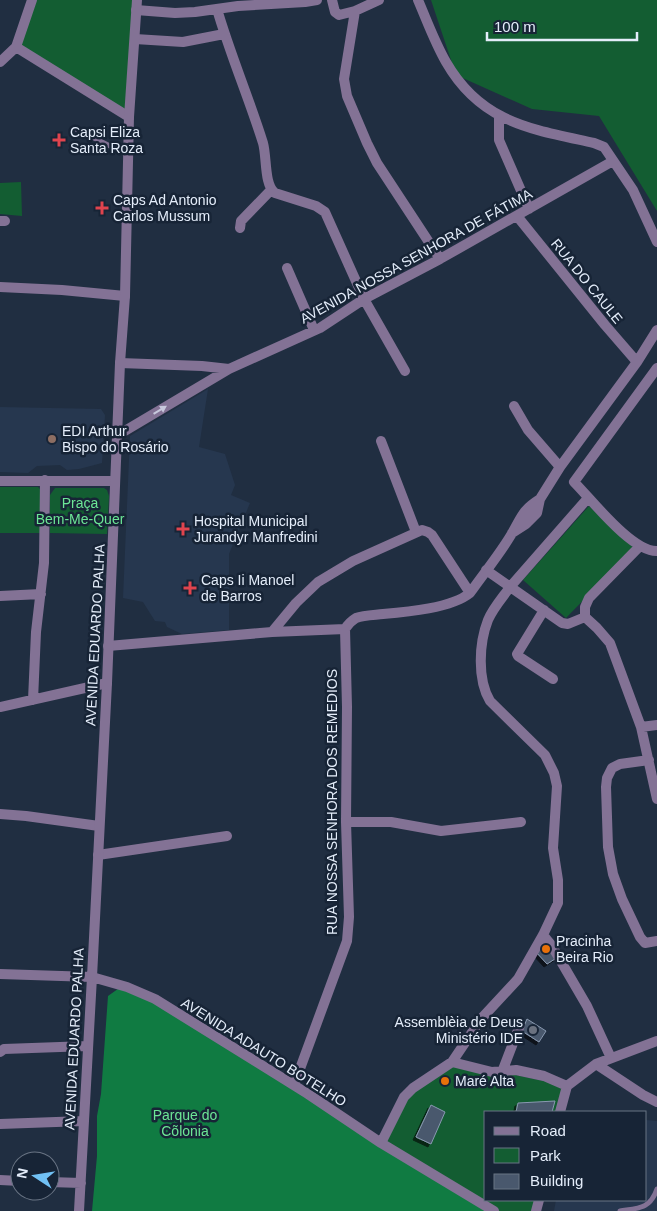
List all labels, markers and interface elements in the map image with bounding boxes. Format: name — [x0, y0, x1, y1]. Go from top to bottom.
scale bar — [487, 10, 637, 42]
text: 100 m — [494, 18, 536, 35]
place label: Capsi Eliza Santa Roza — [70, 124, 143, 156]
marker: Capsi Eliza Santa Roza — [52, 133, 66, 147]
street label: AVENIDA NOSSA SENHORA DE FÁTIMA — [297, 185, 535, 327]
place label: Caps Ad Antonio Carlos Mussum — [113, 192, 217, 224]
marker: Caps Ad Antonio Carlos Mussum — [95, 201, 109, 215]
street label: RUA DO CAULE — [548, 235, 626, 327]
one-way arrow — [153, 405, 166, 414]
place label: EDI Arthur Bispo do Rosário — [62, 423, 169, 455]
marker: EDI Arthur Bispo do Rosário — [46, 433, 58, 445]
park label: Praça Bem-Me-Quer — [36, 495, 125, 527]
place label: Hospital Municipal Jurandyr Manfredini — [194, 513, 318, 545]
marker: Hospital Municipal Jurandyr Manfredini — [176, 522, 190, 536]
street label: AVENIDA EDUARDO PALHA — [82, 543, 108, 726]
place label: Caps Ii Manoel de Barros — [201, 572, 294, 604]
marker: Caps Ii Manoel de Barros — [183, 581, 197, 595]
street label: RUA NOSSA SENHORA DOS REMEDIOS — [324, 669, 340, 935]
place label: Pracinha Beira Rio — [556, 933, 614, 965]
marker: Pracinha Beira Rio — [540, 943, 552, 955]
street label: AVENIDA EDUARDO PALHA — [61, 947, 87, 1130]
street label: AVENIDA ADAUTO BOTELHO — [178, 994, 350, 1110]
place label: Assemblèia de Deus Ministério IDE — [395, 1014, 523, 1046]
marker: Assemblèia de Deus Ministério IDE — [527, 1024, 539, 1036]
place label: Maré Alta — [455, 1073, 514, 1089]
marker: Maré Alta — [439, 1075, 451, 1087]
park label: Parque do Cõlonia — [153, 1107, 218, 1139]
legend — [484, 1111, 647, 1201]
text: Road — [530, 1122, 566, 1139]
text: Park — [530, 1147, 561, 1164]
north arrow — [10, 1151, 60, 1201]
text: N — [13, 1167, 31, 1180]
text: Building — [530, 1172, 583, 1189]

